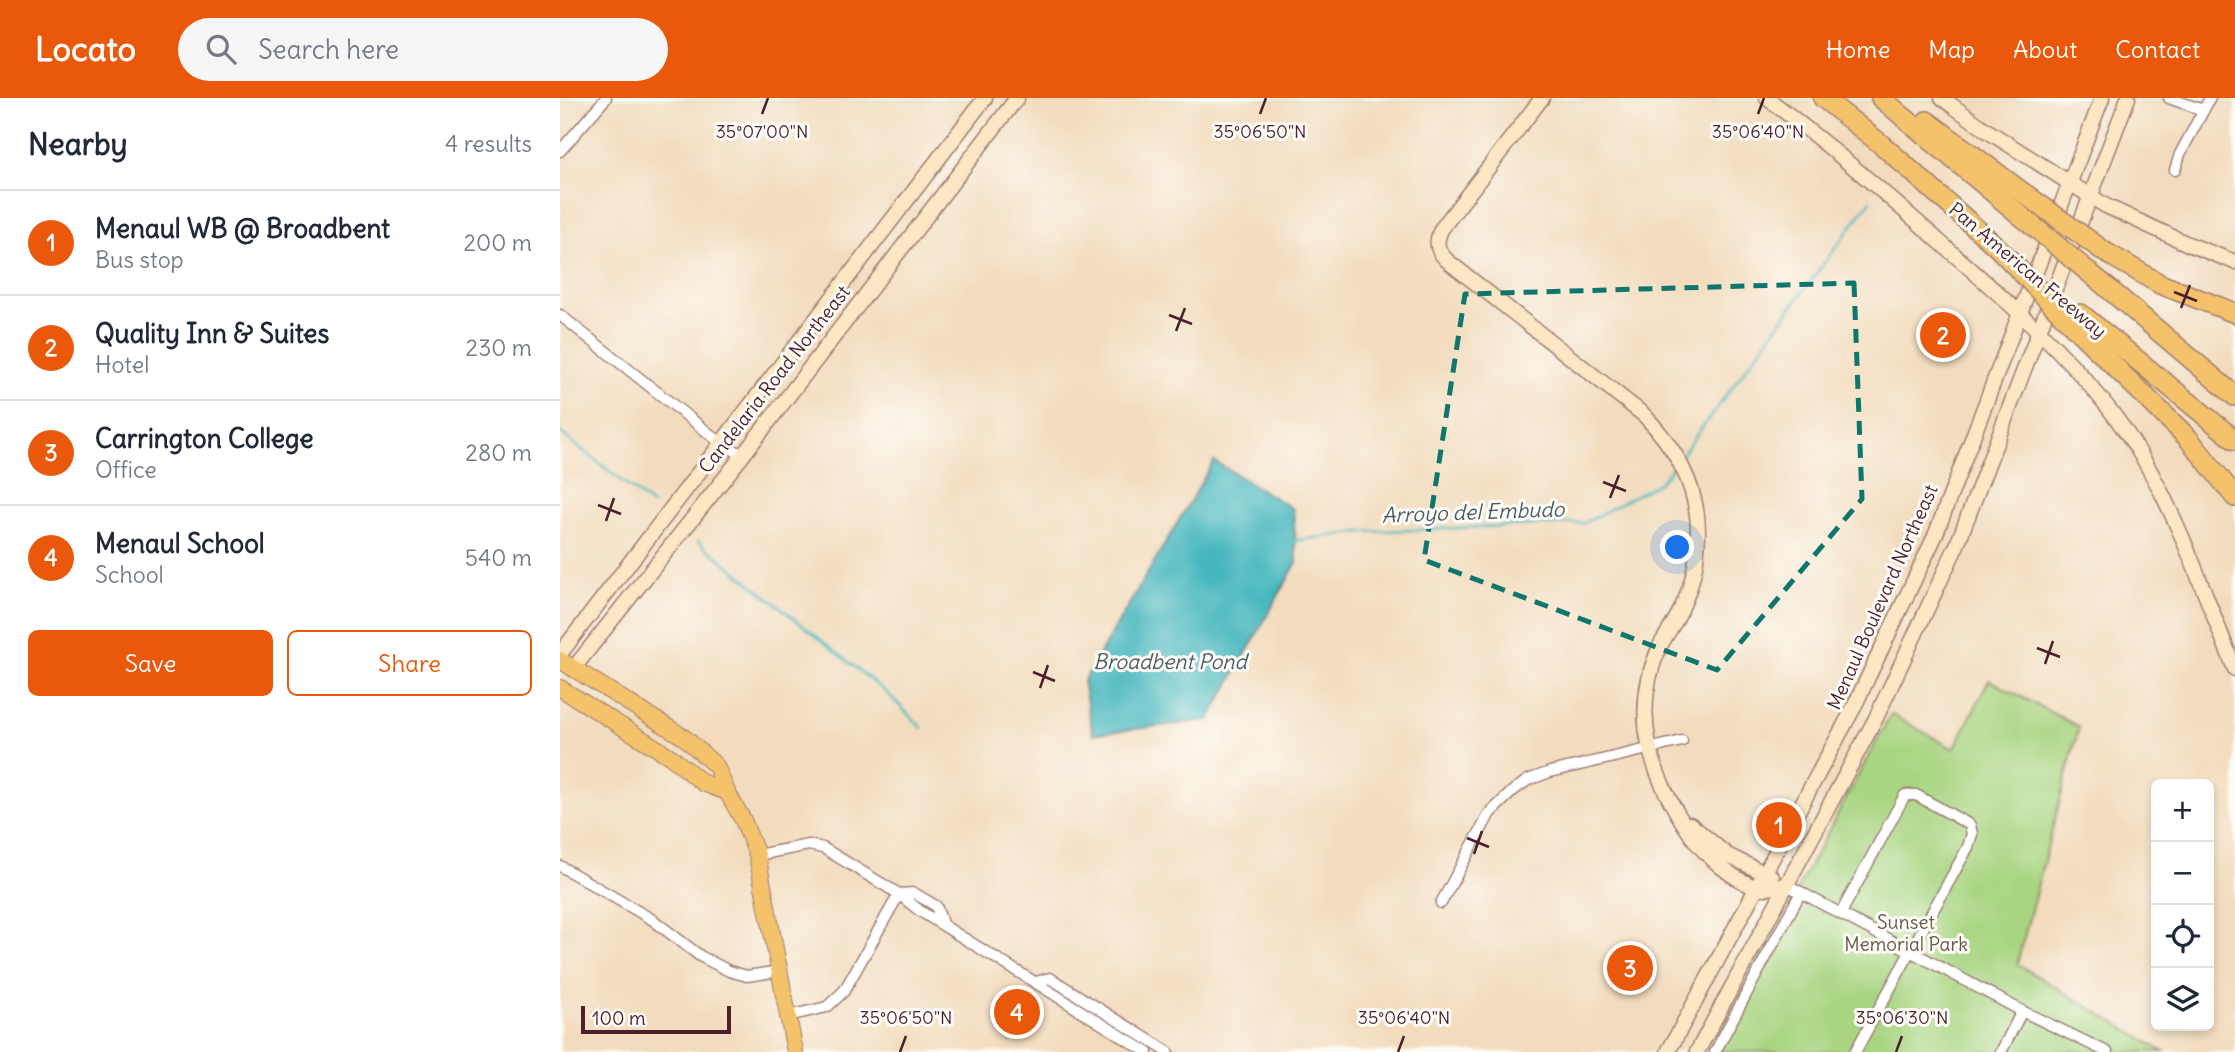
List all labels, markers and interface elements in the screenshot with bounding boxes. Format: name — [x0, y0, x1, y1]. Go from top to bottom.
search box — [178, 18, 668, 81]
text: Locato — [35, 28, 136, 70]
icon: search — [202, 30, 240, 68]
text: Search here — [258, 33, 399, 66]
text: Home — [1826, 34, 1890, 64]
text: Map — [1928, 34, 1975, 64]
text: About — [2013, 34, 2077, 64]
text: Contact — [2115, 34, 2200, 64]
text: 35°07'00"N — [716, 120, 808, 143]
text: 35°06'50"N — [1213, 120, 1307, 143]
text: 35°06'40"N — [1712, 120, 1804, 143]
text: Nearby — [28, 125, 128, 163]
text: 4 results — [445, 129, 532, 158]
street label: Pan American Freeway — [1944, 197, 2112, 343]
text: Menaul WB @ Broadbent — [95, 212, 390, 245]
text: 1 — [46, 228, 56, 257]
text: 200 m — [463, 228, 532, 257]
text: Bus stop — [95, 245, 184, 274]
street label: Candelaria Road Northeast — [693, 280, 855, 478]
pin: 2 — [1920, 309, 1966, 361]
text: Quality Inn & Suites — [95, 317, 329, 350]
text: 2 — [45, 333, 57, 362]
text: 230 m — [466, 333, 532, 362]
text: Hotel — [95, 350, 149, 379]
text: Carrington College — [95, 422, 314, 455]
text: 3 — [44, 438, 58, 467]
text: 280 m — [465, 438, 532, 467]
text: Office — [95, 455, 157, 484]
street label: Menaul Boulevard Northeast — [1821, 481, 1943, 713]
water label: Arroyo del Embudo — [1381, 495, 1566, 529]
text: Menaul School — [95, 527, 265, 560]
your location — [1660, 530, 1694, 564]
text: 4 — [44, 543, 58, 572]
text: 540 m — [465, 543, 532, 572]
text: School — [95, 560, 164, 589]
button: Save — [28, 630, 273, 696]
button: Share — [287, 630, 532, 696]
water label: Broadbent Pond — [1093, 648, 1249, 675]
map controls — [2151, 779, 2214, 1031]
button: + — [2151, 779, 2214, 842]
pin: 1 — [1756, 799, 1802, 851]
button: − — [2151, 842, 2214, 905]
button: locate — [2151, 905, 2214, 968]
park label: Sunset Memorial Park — [1844, 910, 1968, 956]
pin: 3 — [1607, 942, 1653, 994]
button: layers — [2151, 968, 2214, 1031]
pin: 4 — [994, 986, 1040, 1038]
scale bar — [581, 1003, 732, 1035]
text: 100 m — [592, 1006, 646, 1030]
text: 35°06'50"N — [859, 1006, 953, 1029]
text: 35°06'40"N — [1358, 1006, 1450, 1029]
text: 35°06'30"N — [1856, 1006, 1948, 1029]

